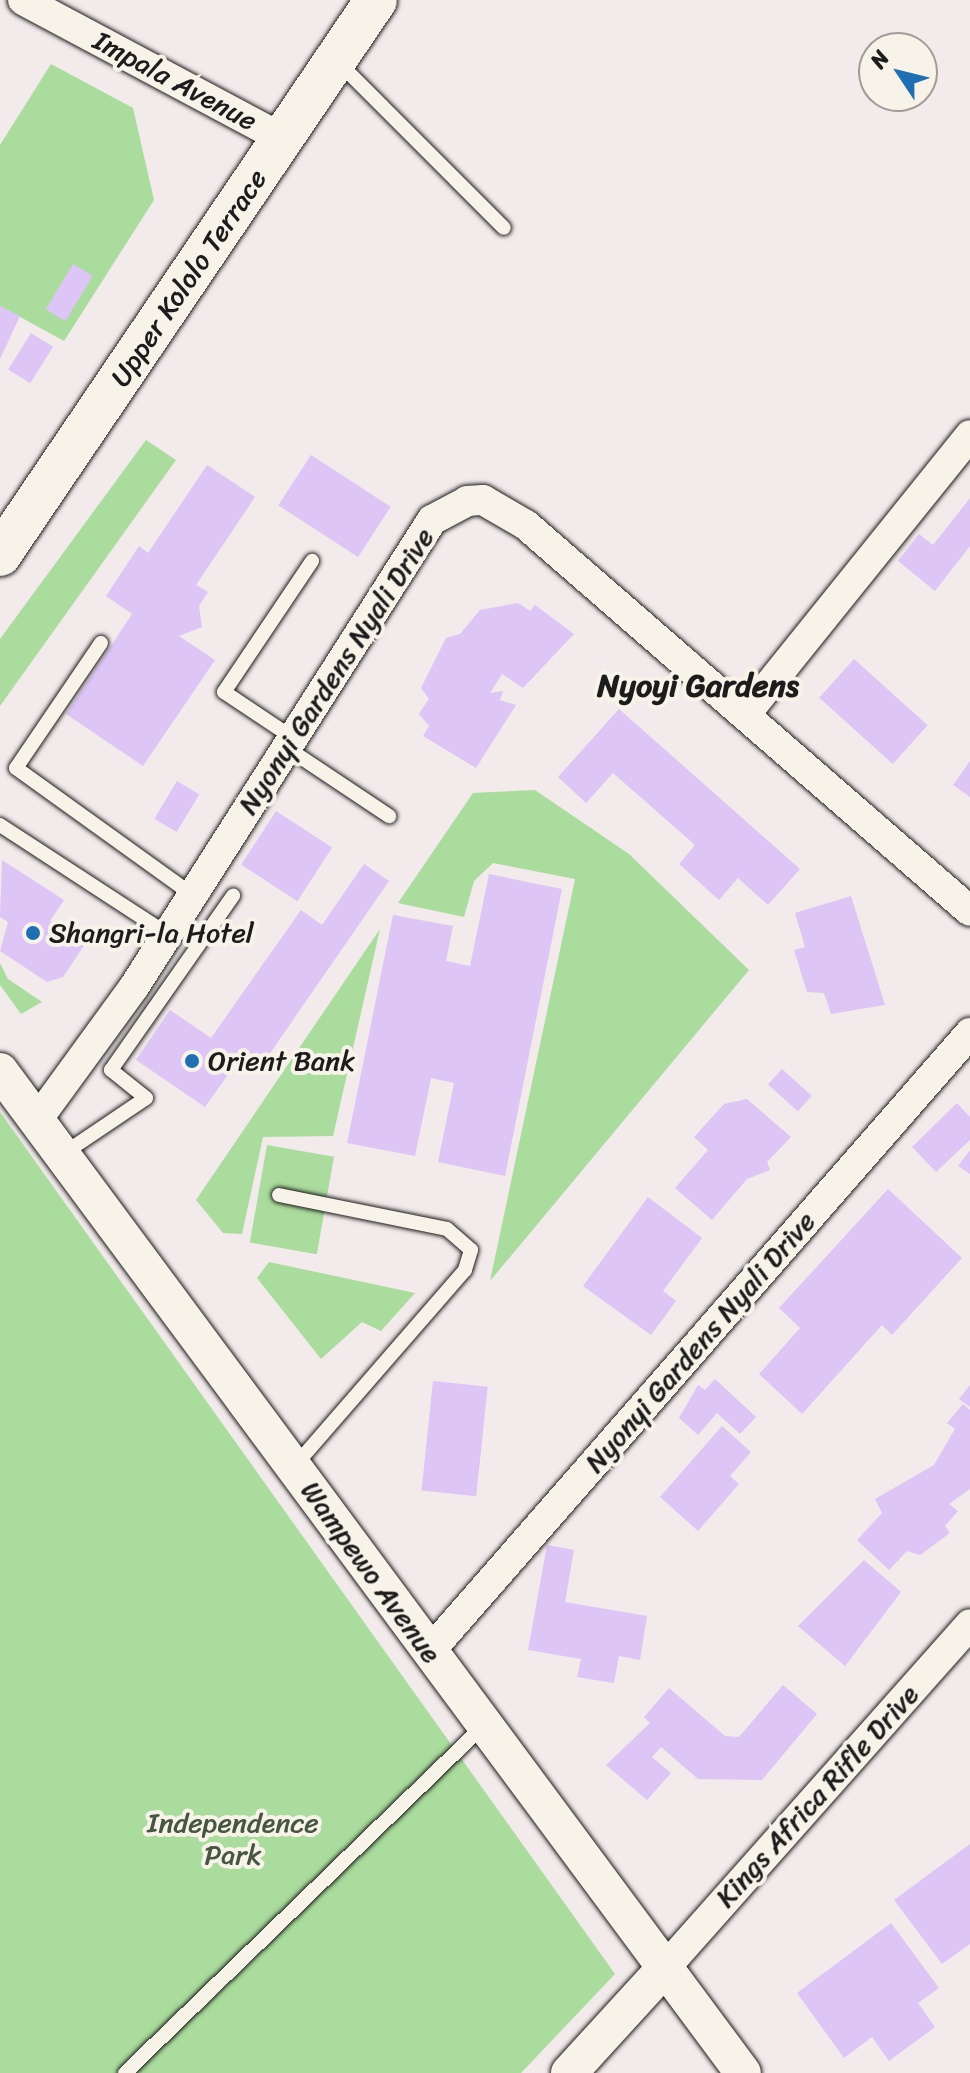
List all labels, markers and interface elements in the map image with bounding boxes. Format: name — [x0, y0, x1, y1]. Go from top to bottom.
street label: Impala Avenue — [88, 24, 262, 138]
north arrow — [858, 32, 938, 112]
text: N — [859, 42, 900, 77]
street label: Upper Kololo Terrace — [104, 163, 274, 393]
street label: Nyonyi Gardens Nyali Drive — [231, 522, 441, 820]
district label: Nyoyi Gardens — [596, 667, 800, 705]
place label: Shangri-la Hotel — [49, 916, 255, 950]
marker: Shangri-la Hotel — [24, 924, 42, 942]
place label: Orient Bank — [208, 1044, 355, 1078]
marker: Orient Bank — [183, 1052, 201, 1070]
street label: Nyonyi Gardens Nyali Drive — [578, 1205, 822, 1479]
street label: Wampewo Avenue — [294, 1475, 448, 1669]
street label: Kings Africa Rifle Drive — [708, 1678, 926, 1914]
park label: Independence Park — [147, 1806, 319, 1872]

